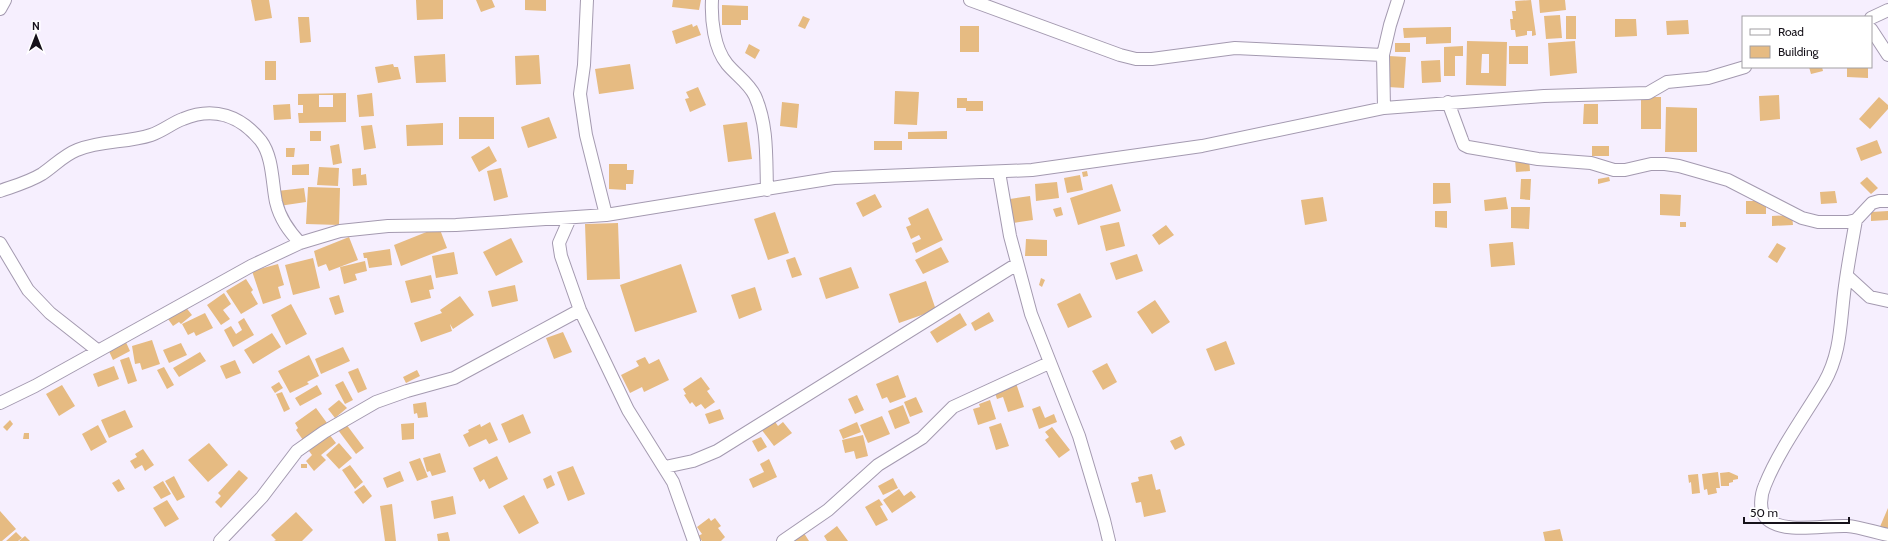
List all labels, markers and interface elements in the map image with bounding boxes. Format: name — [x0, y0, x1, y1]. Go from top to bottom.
north arrow — [16, 16, 56, 56]
legend — [1742, 16, 1872, 68]
text: N — [32, 19, 40, 33]
text: Road — [1778, 24, 1804, 39]
text: Building — [1778, 44, 1820, 59]
scale bar — [1744, 499, 1849, 525]
text: 50 m — [1750, 505, 1778, 520]

